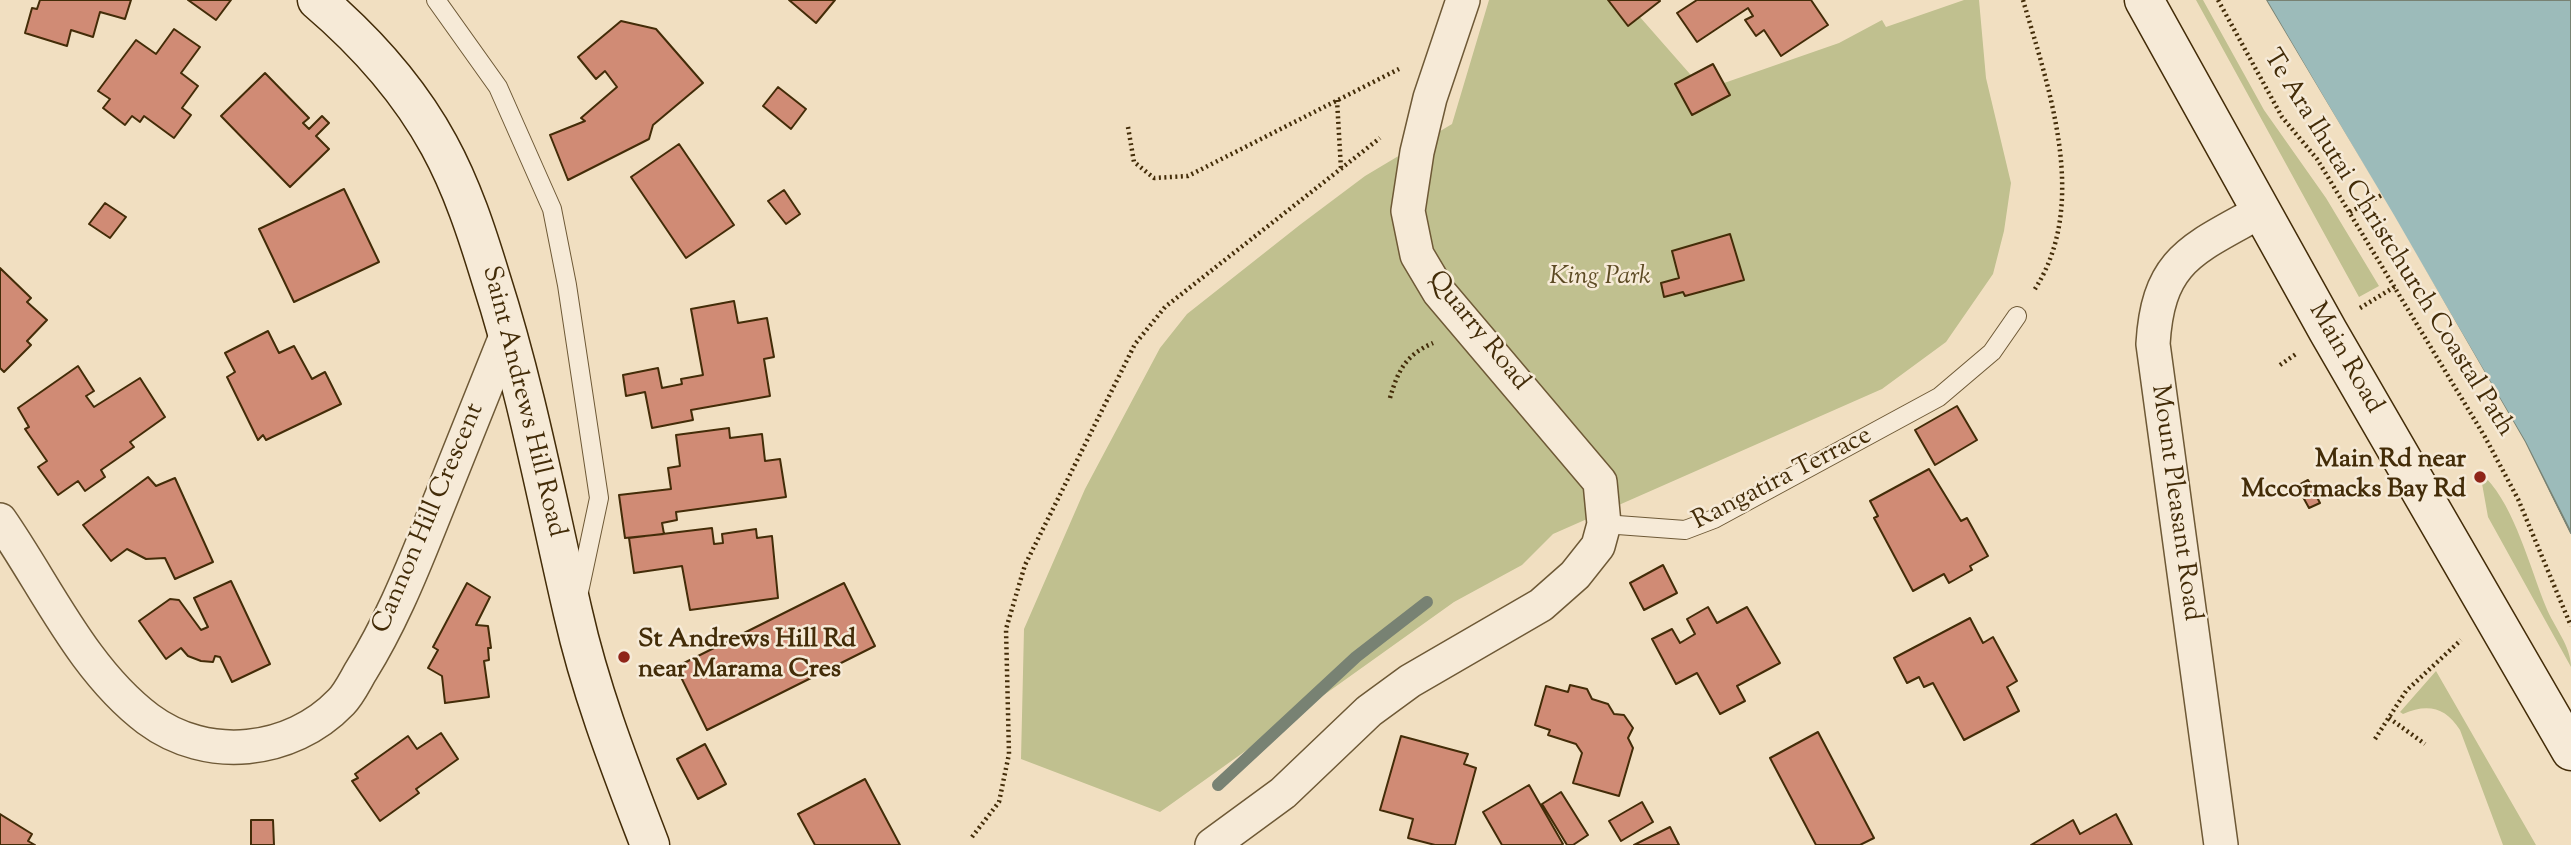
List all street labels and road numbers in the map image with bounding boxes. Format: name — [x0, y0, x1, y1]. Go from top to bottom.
street label: Te Ara Ihutai Christchurch Coastal Path — [2254, 45, 2520, 443]
street label: Saint Andrews Hill Road — [473, 263, 571, 541]
street label: Quarry Road — [1419, 266, 1535, 398]
street label: Main Road — [2300, 298, 2388, 420]
street label: Mount Pleasant Road — [2142, 383, 2206, 623]
street label: Cannon Hill Crescent — [367, 399, 493, 639]
street label: Rangatira Terrace — [1688, 421, 1878, 539]

